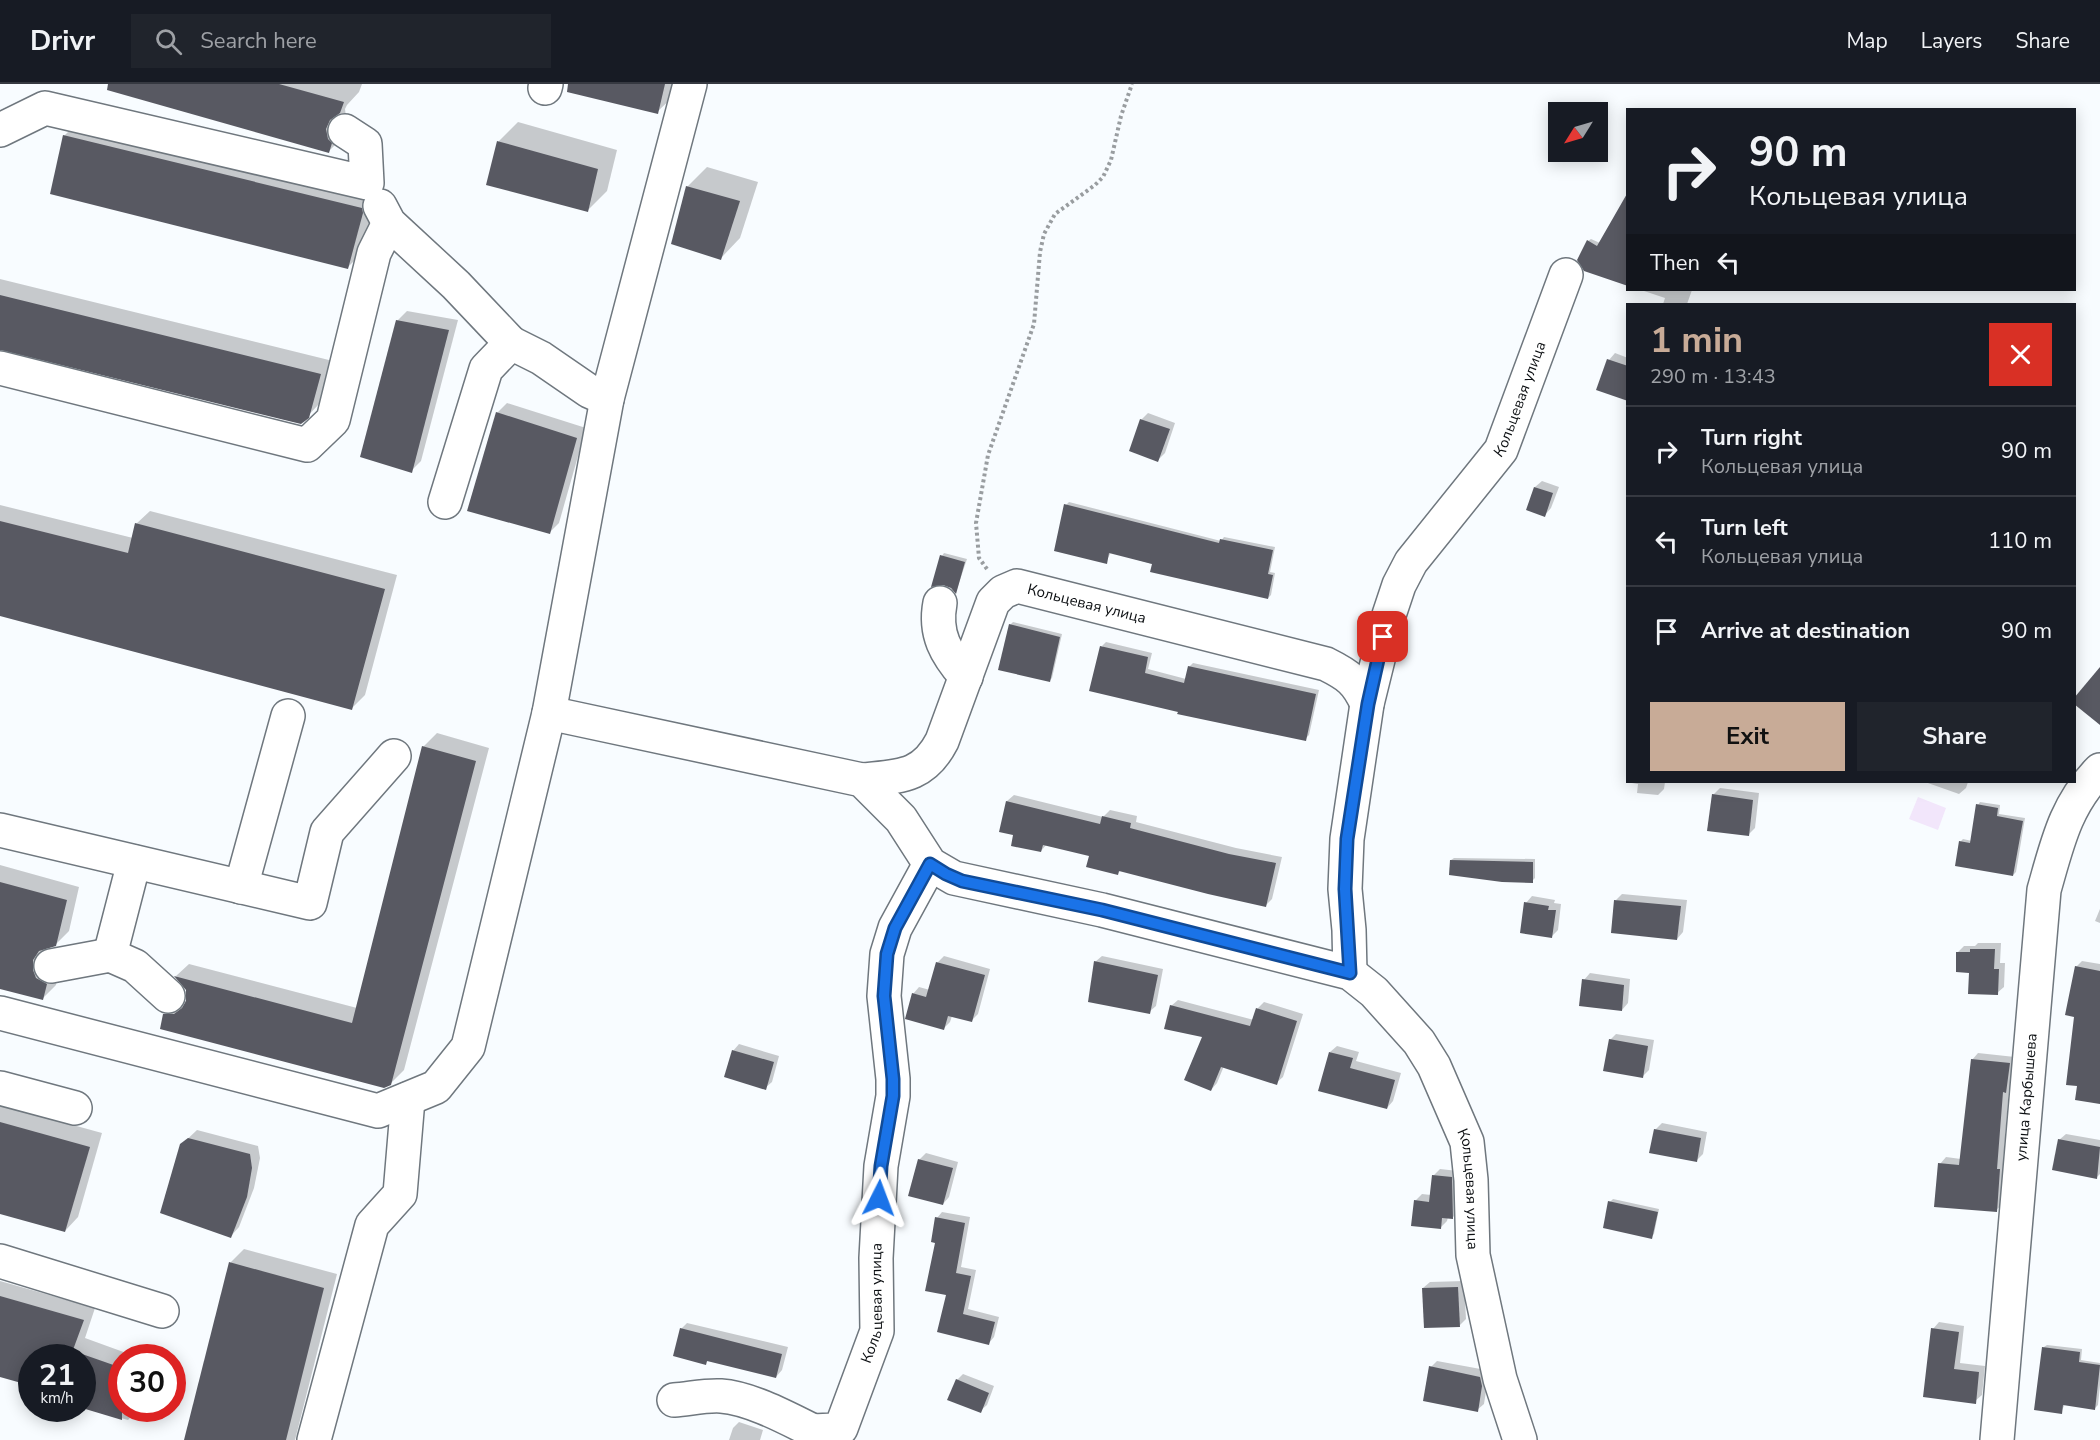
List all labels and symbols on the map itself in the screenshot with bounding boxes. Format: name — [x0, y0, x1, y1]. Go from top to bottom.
north arrow — [1548, 102, 1608, 162]
street label: Кольцевая улица — [1489, 338, 1551, 461]
street label: Кольцевая улица — [1025, 579, 1148, 628]
pin — [1357, 611, 1408, 662]
street label: улица Карбышева — [2011, 1032, 2042, 1162]
street label: Кольцевая улица — [1452, 1125, 1483, 1250]
position arrow — [847, 1166, 911, 1230]
street label: Кольцевая улица — [856, 1242, 887, 1366]
speed limit sign: 30 — [108, 1344, 186, 1422]

